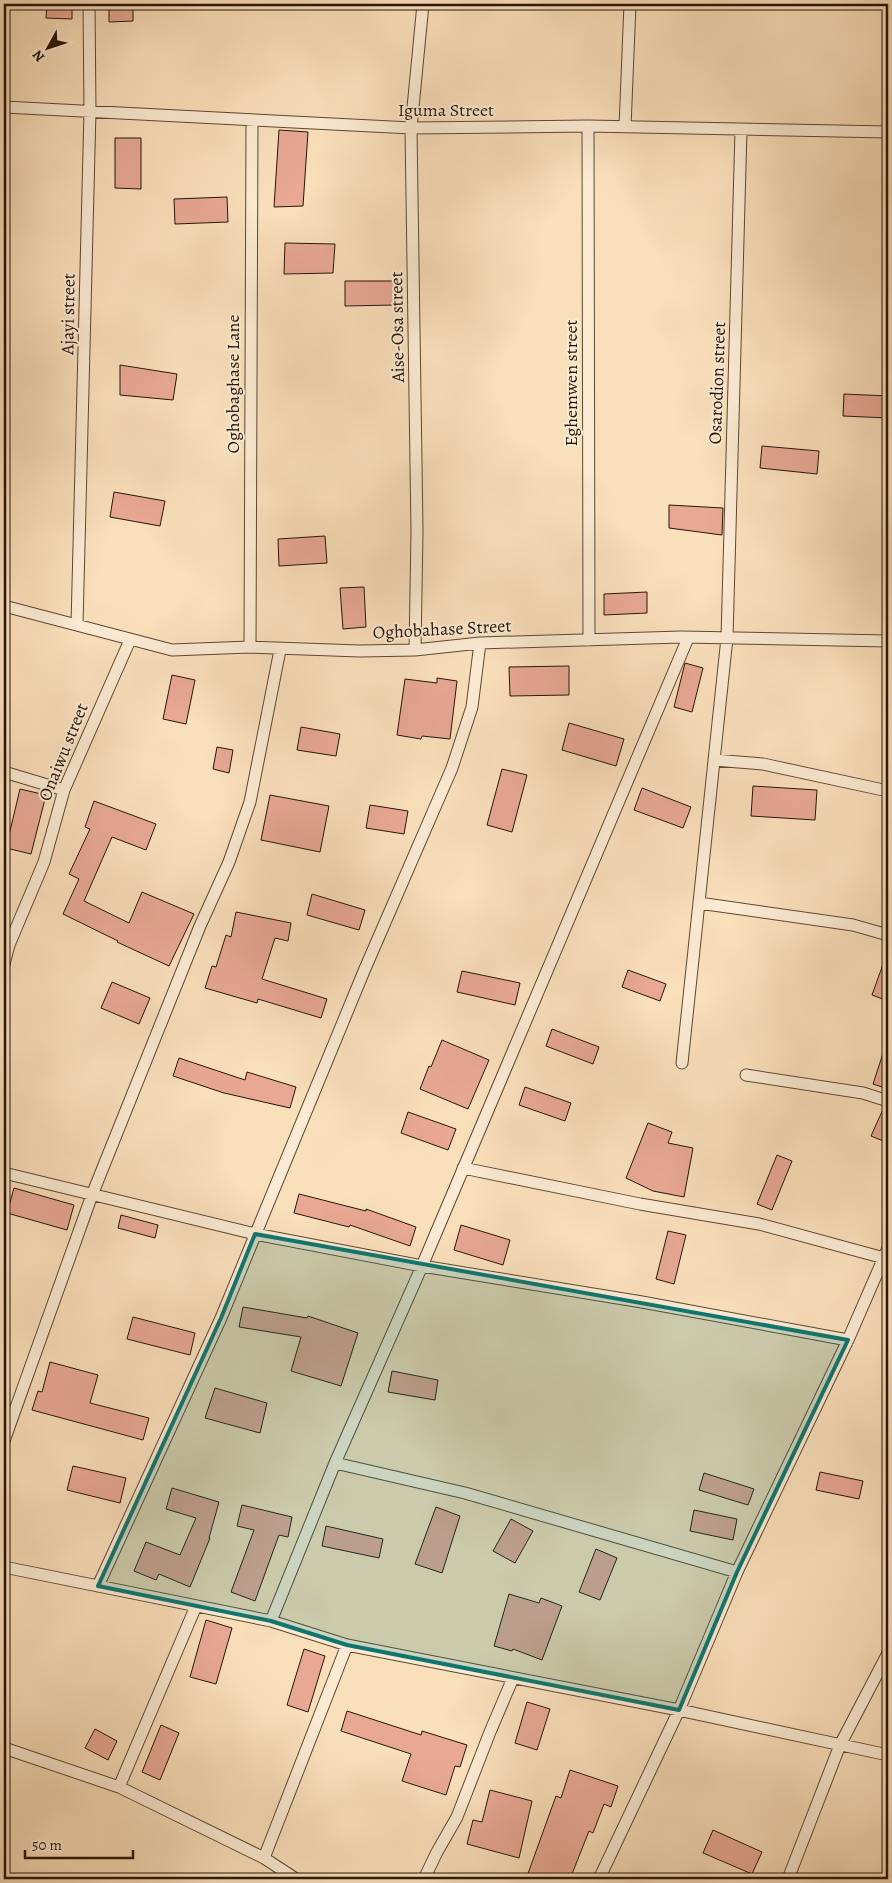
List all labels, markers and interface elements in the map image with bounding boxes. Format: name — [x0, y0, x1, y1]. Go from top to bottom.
north arrow — [22, 22, 72, 72]
text: N — [28, 46, 49, 66]
street label: Iguma Street — [398, 98, 494, 122]
street label: Aise-Osa street — [384, 271, 410, 384]
street label: Ajayi street — [55, 273, 81, 356]
street label: Oghobaghase Lane — [221, 315, 245, 453]
street label: Eghemwen street — [559, 319, 583, 447]
street label: Osarodion street — [703, 321, 731, 445]
street label: Oghobahase Street — [372, 613, 512, 645]
street label: Onaiwu street — [32, 699, 94, 805]
scale bar — [25, 1828, 132, 1860]
text: 50 m — [32, 1835, 62, 1855]

